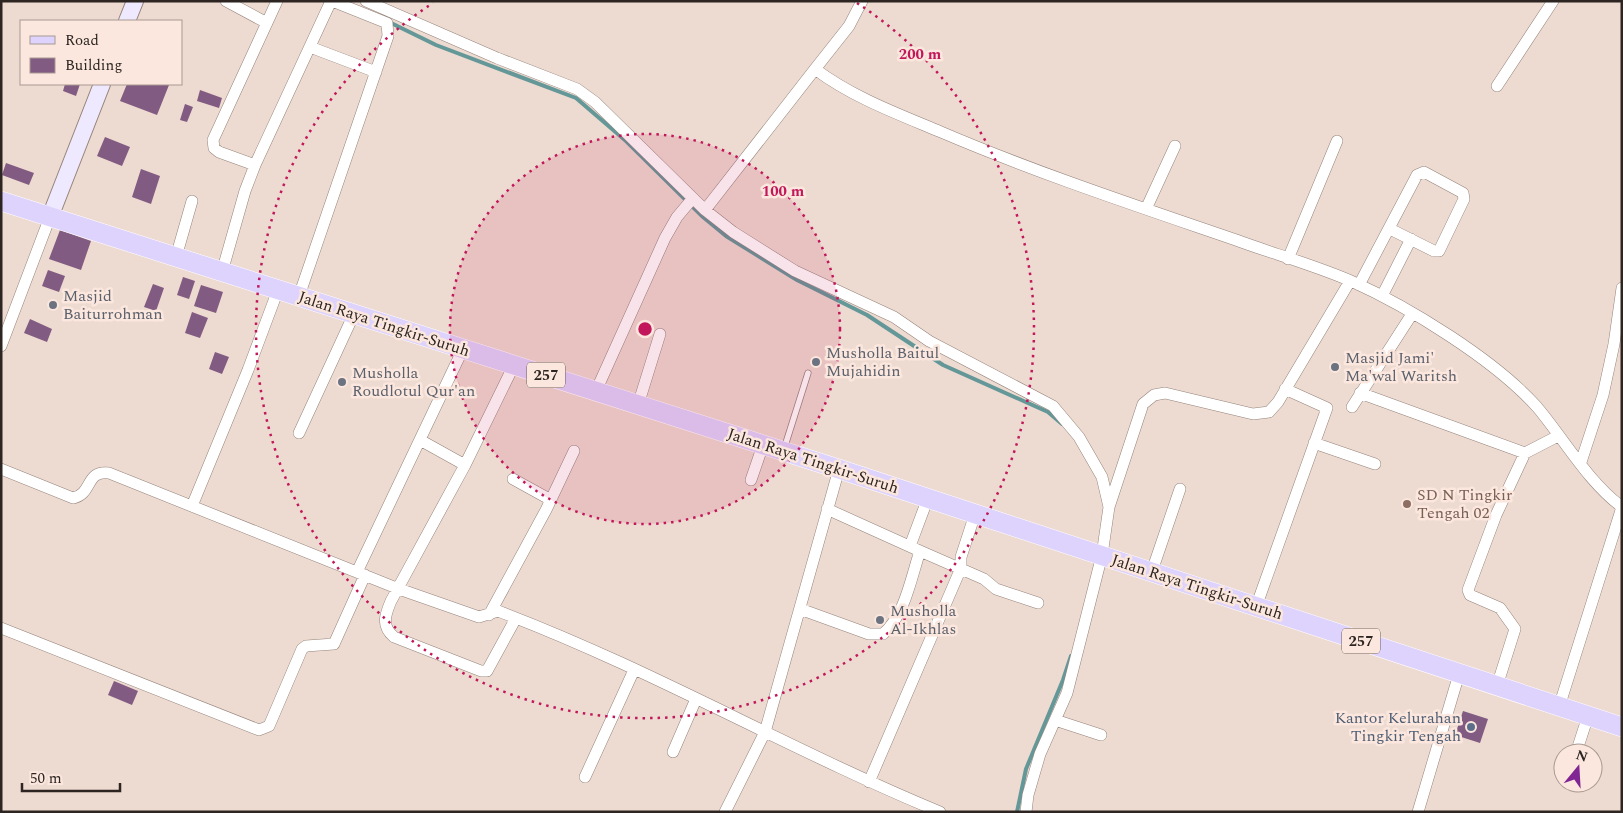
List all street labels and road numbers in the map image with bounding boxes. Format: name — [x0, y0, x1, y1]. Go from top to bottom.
street label: Jalan Raya Tingkir-Suruh — [295, 285, 473, 363]
road number: 257 — [527, 362, 565, 388]
street label: Jalan Raya Tingkir-Suruh — [724, 422, 902, 500]
street label: Jalan Raya Tingkir-Suruh — [1108, 548, 1286, 626]
road number: 257 — [1342, 628, 1380, 654]

